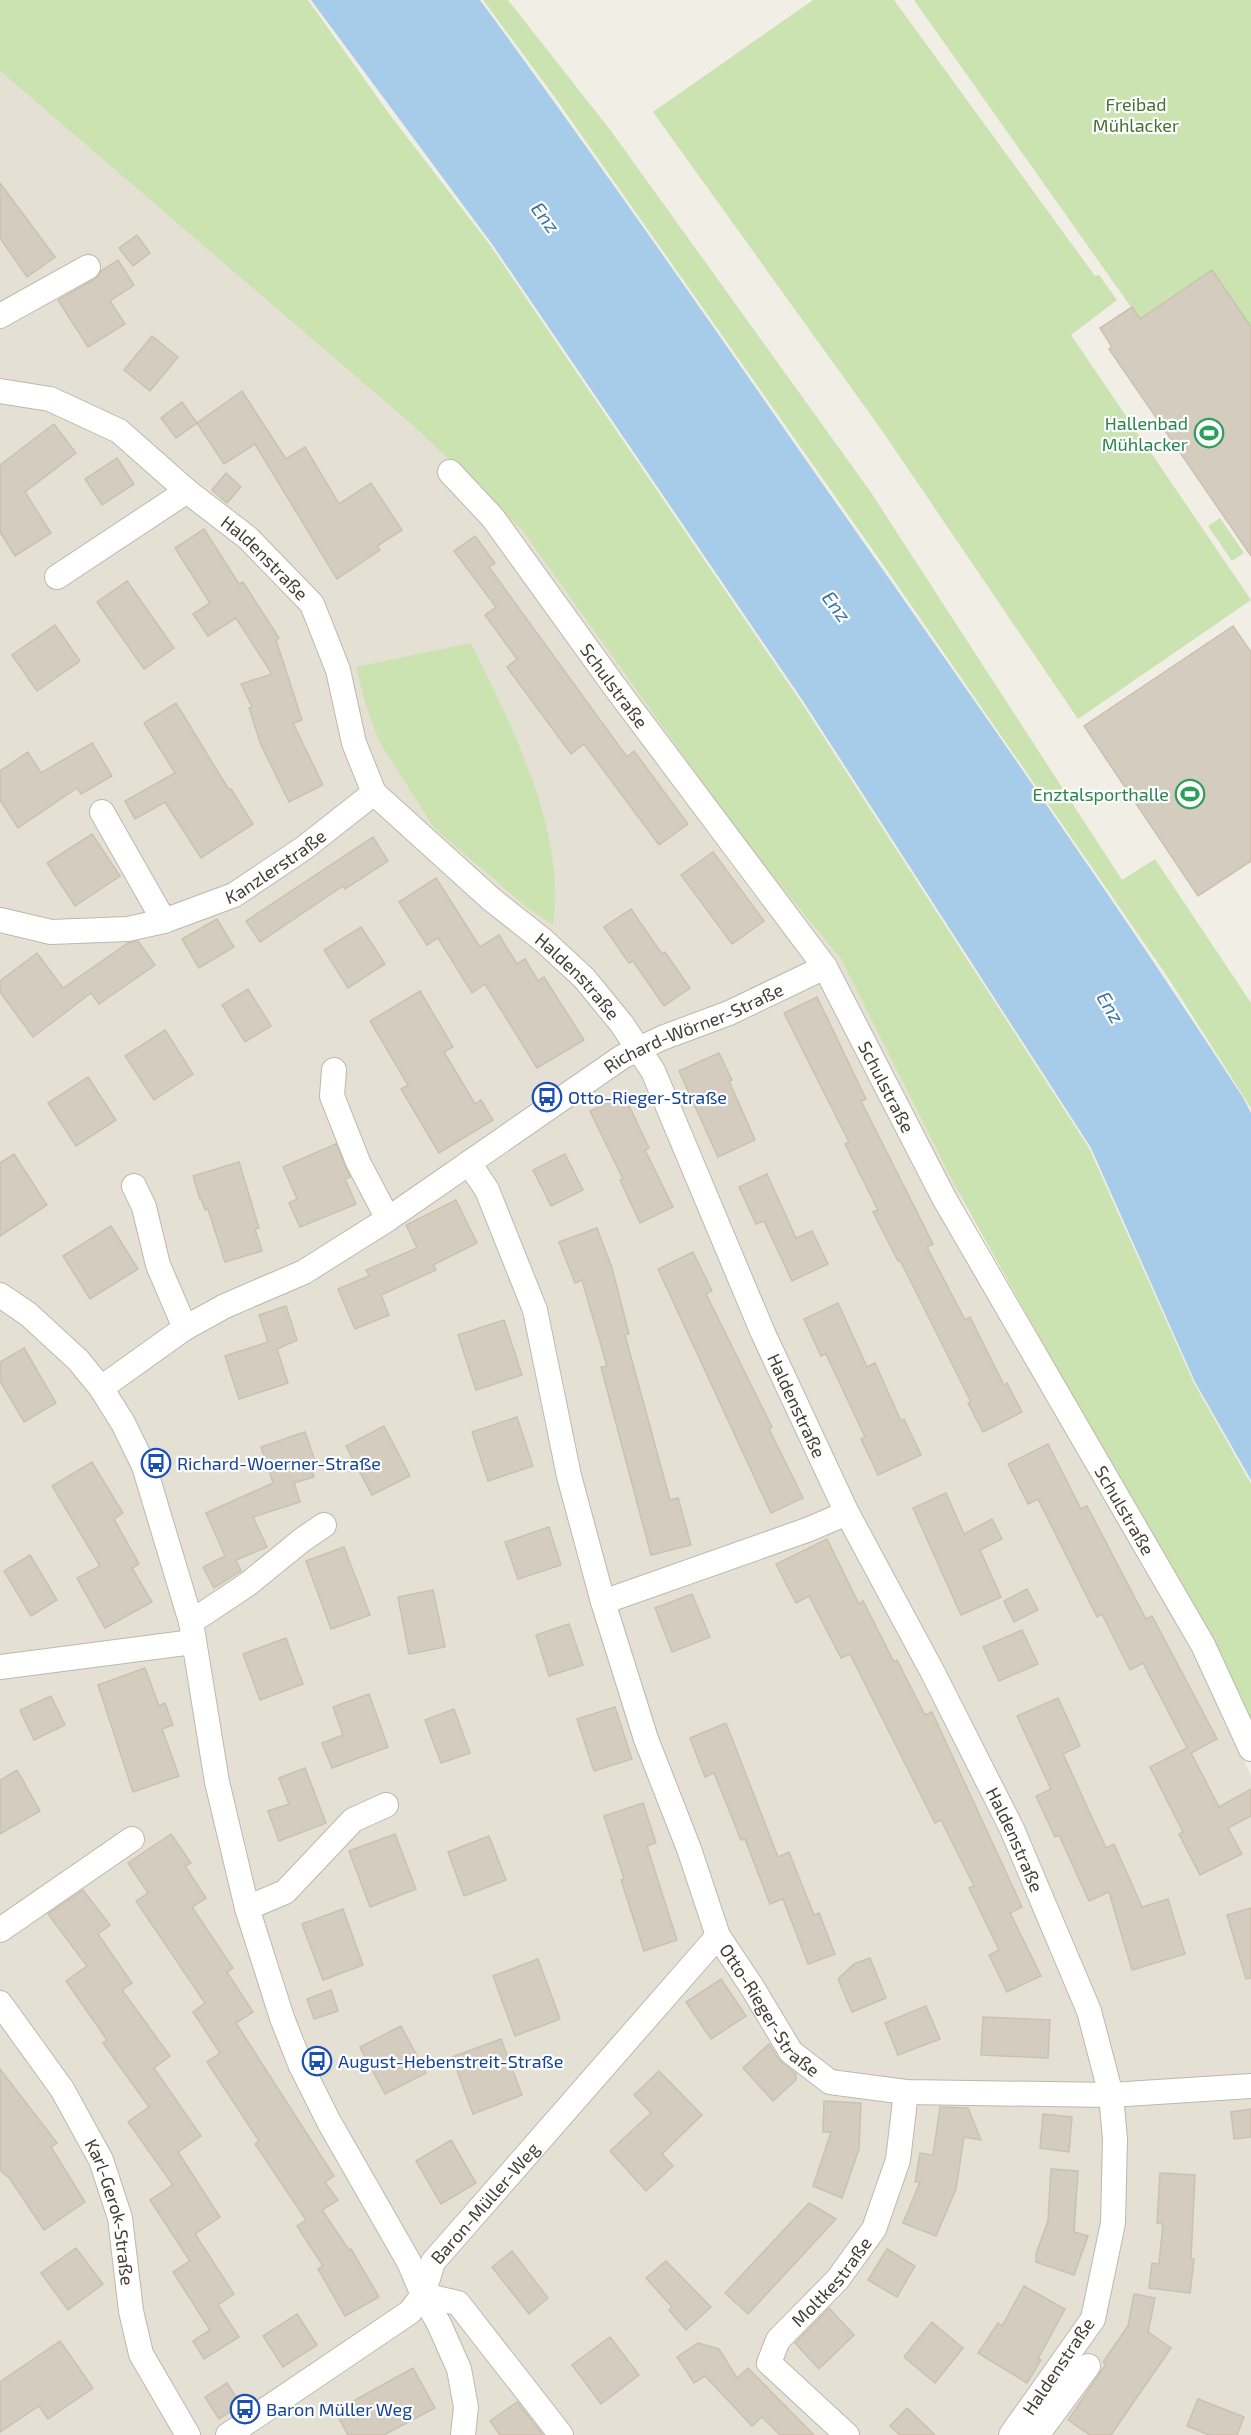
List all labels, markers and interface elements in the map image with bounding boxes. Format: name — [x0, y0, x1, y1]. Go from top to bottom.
park label: Freibad Mühlacker — [1093, 93, 1179, 136]
water label: Enz — [527, 197, 565, 237]
place label: Hallenbad Mühlacker — [1102, 412, 1188, 455]
sports icon: Hallenbad Mühlacker — [1193, 417, 1225, 449]
street label: Haldenstraße — [217, 511, 313, 604]
water label: Enz — [818, 586, 856, 626]
street label: Schulstraße — [576, 639, 653, 732]
sports icon: Enztalsporthalle — [1174, 778, 1206, 810]
place label: Enztalsporthalle — [1033, 783, 1169, 805]
street label: Kanzlerstraße — [222, 824, 330, 908]
street label: Haldenstraße — [531, 928, 625, 1024]
street label: Richard-Wörner-Straße — [599, 978, 787, 1077]
water label: Enz — [1092, 987, 1130, 1027]
street label: Schulstraße — [854, 1037, 919, 1136]
bus stop icon: Otto-Rieger-Straße — [531, 1081, 563, 1113]
place label: Otto-Rieger-Straße — [568, 1086, 727, 1108]
street label: Haldenstraße — [763, 1350, 831, 1461]
bus stop icon: Richard-Woerner-Straße — [140, 1447, 172, 1479]
place label: Richard-Woerner-Straße — [177, 1452, 381, 1474]
street label: Schulstraße — [1090, 1461, 1159, 1559]
street label: Haldenstraße — [982, 1783, 1048, 1895]
street label: Otto-Rieger-Straße — [715, 1939, 824, 2081]
bus stop icon: August-Hebenstreit-Straße — [301, 2045, 333, 2077]
place label: August-Hebenstreit-Straße — [338, 2050, 563, 2072]
street label: Karl-Gerok-Straße — [80, 2135, 139, 2287]
street label: Baron-Müller-Weg — [426, 2138, 544, 2268]
street label: Moltkestraße — [787, 2232, 876, 2331]
street label: Haldenstraße — [1017, 2313, 1099, 2419]
bus stop icon: Baron Müller Weg — [229, 2393, 261, 2425]
place label: Baron Müller Weg — [266, 2398, 412, 2420]

